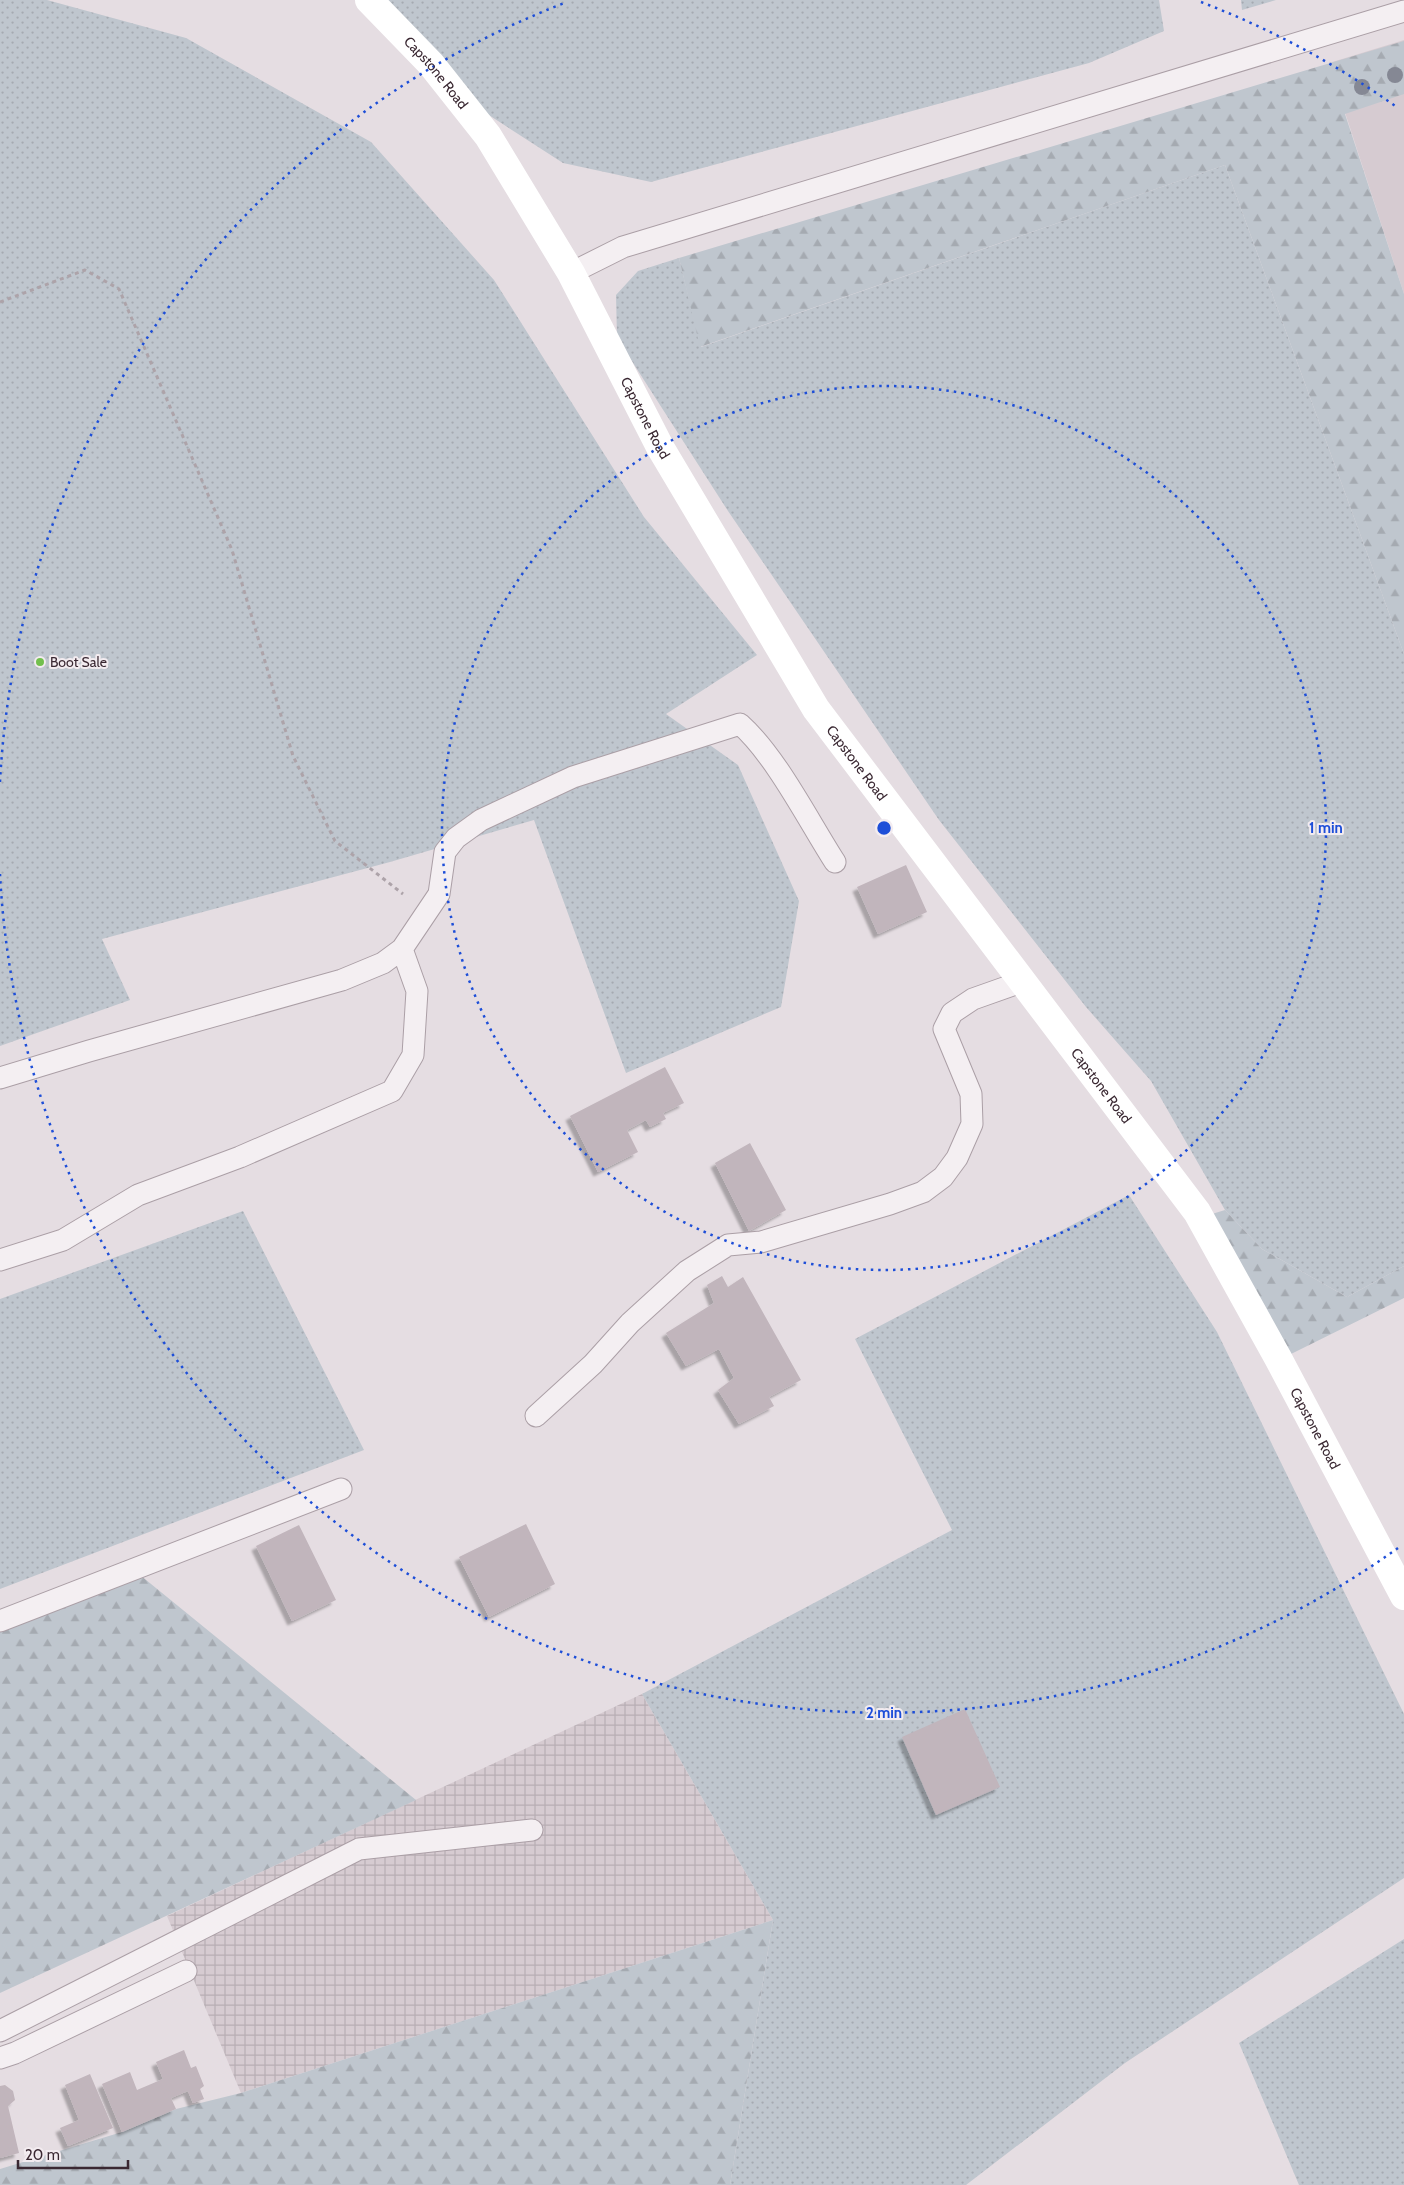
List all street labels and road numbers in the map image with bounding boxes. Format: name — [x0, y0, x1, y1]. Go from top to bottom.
street label: Capstone Road — [400, 33, 472, 113]
street label: Capstone Road — [617, 374, 674, 462]
street label: Capstone Road — [822, 722, 891, 804]
street label: Capstone Road — [1067, 1044, 1136, 1127]
street label: Capstone Road — [1286, 1384, 1344, 1472]

